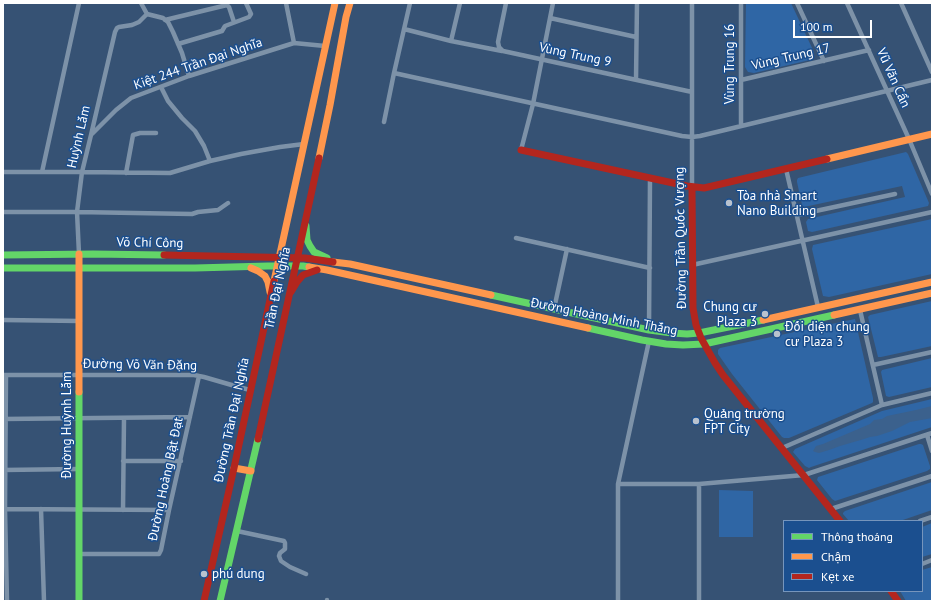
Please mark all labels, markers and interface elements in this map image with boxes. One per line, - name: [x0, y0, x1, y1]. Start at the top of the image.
- scale bar: [795, 12, 874, 38]
- text: 100 m: [800, 19, 833, 34]
- street label: Vùng Trung 16: [722, 24, 738, 104]
- street label: Kiệt 244 Trần Đại Nghĩa: [132, 35, 264, 93]
- street label: Vùng Trung 9: [538, 40, 612, 70]
- street label: Vùng Trung 17: [750, 40, 832, 74]
- street label: Vũ Văn Cẩn: [873, 46, 913, 110]
- street label: Huỳnh Lắm: [64, 104, 94, 170]
- street label: Đường Trần Quốc Vượng: [672, 167, 690, 309]
- place label: Tòa nhà Smart Nano Building: [737, 188, 817, 219]
- marker: Tòa nhà Smart Nano Building: [724, 198, 734, 208]
- street label: Võ Chí Công: [117, 235, 183, 251]
- street label: Trần Đại Nghĩa: [262, 245, 294, 331]
- street label: Đường Hoàng Minh Thắng: [529, 295, 679, 339]
- place label: Chung cư Plaza 3: [703, 299, 757, 330]
- marker: Chung cư Plaza 3: [760, 309, 770, 319]
- place label: Đối diện chung cư Plaza 3: [785, 319, 870, 350]
- marker: Đối diện chung cư Plaza 3: [772, 329, 782, 339]
- street label: Đường Võ Văn Đặng: [83, 356, 197, 374]
- street label: Đường Trần Đại Nghĩa: [211, 356, 253, 484]
- street label: Đường Huỳnh Lắm: [59, 371, 75, 479]
- place label: Quảng trường FPT City: [704, 406, 785, 437]
- street label: Đường Hoàng Bật Đạt: [145, 416, 187, 542]
- marker: Quảng trường FPT City: [691, 416, 701, 426]
- legend: [783, 520, 923, 592]
- text: Thông thoáng: [821, 529, 893, 544]
- text: Chậm: [821, 549, 851, 564]
- place label: phú dung: [212, 566, 265, 582]
- marker: phú dung: [199, 569, 209, 579]
- text: Kẹt xe: [821, 569, 854, 584]

